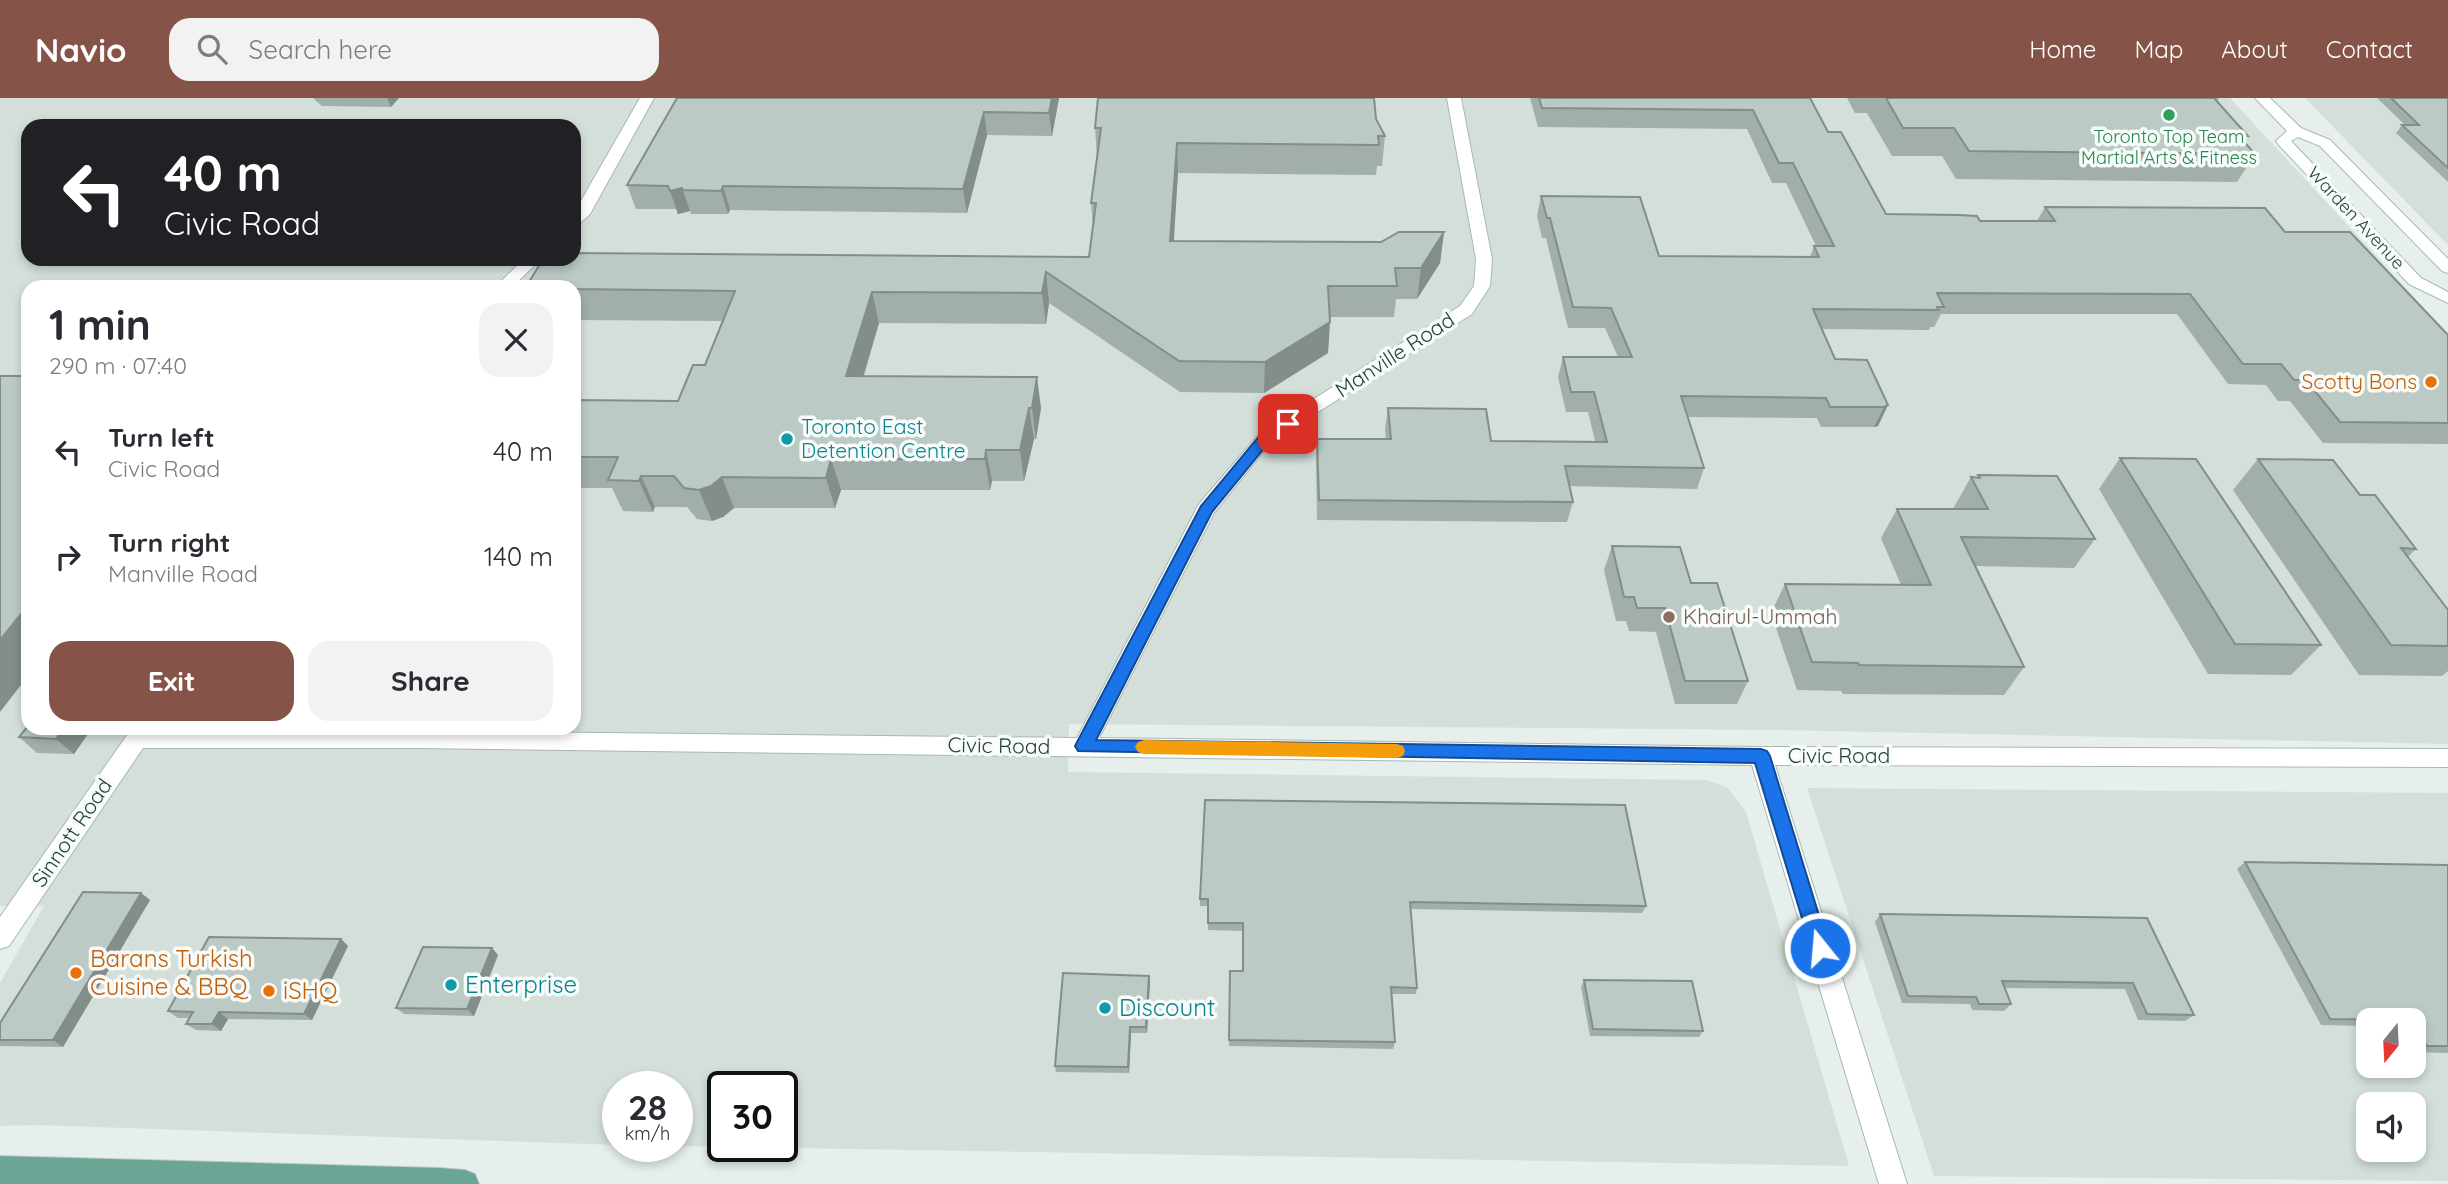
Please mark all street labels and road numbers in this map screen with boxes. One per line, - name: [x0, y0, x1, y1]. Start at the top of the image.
- street label: Warden Avenue: [2303, 161, 2410, 274]
- street label: Manville Road: [1330, 306, 1459, 402]
- street label: Civic Road: [948, 731, 1051, 759]
- street label: Civic Road: [1788, 742, 1890, 768]
- street label: Sinnott Road: [25, 773, 117, 892]

